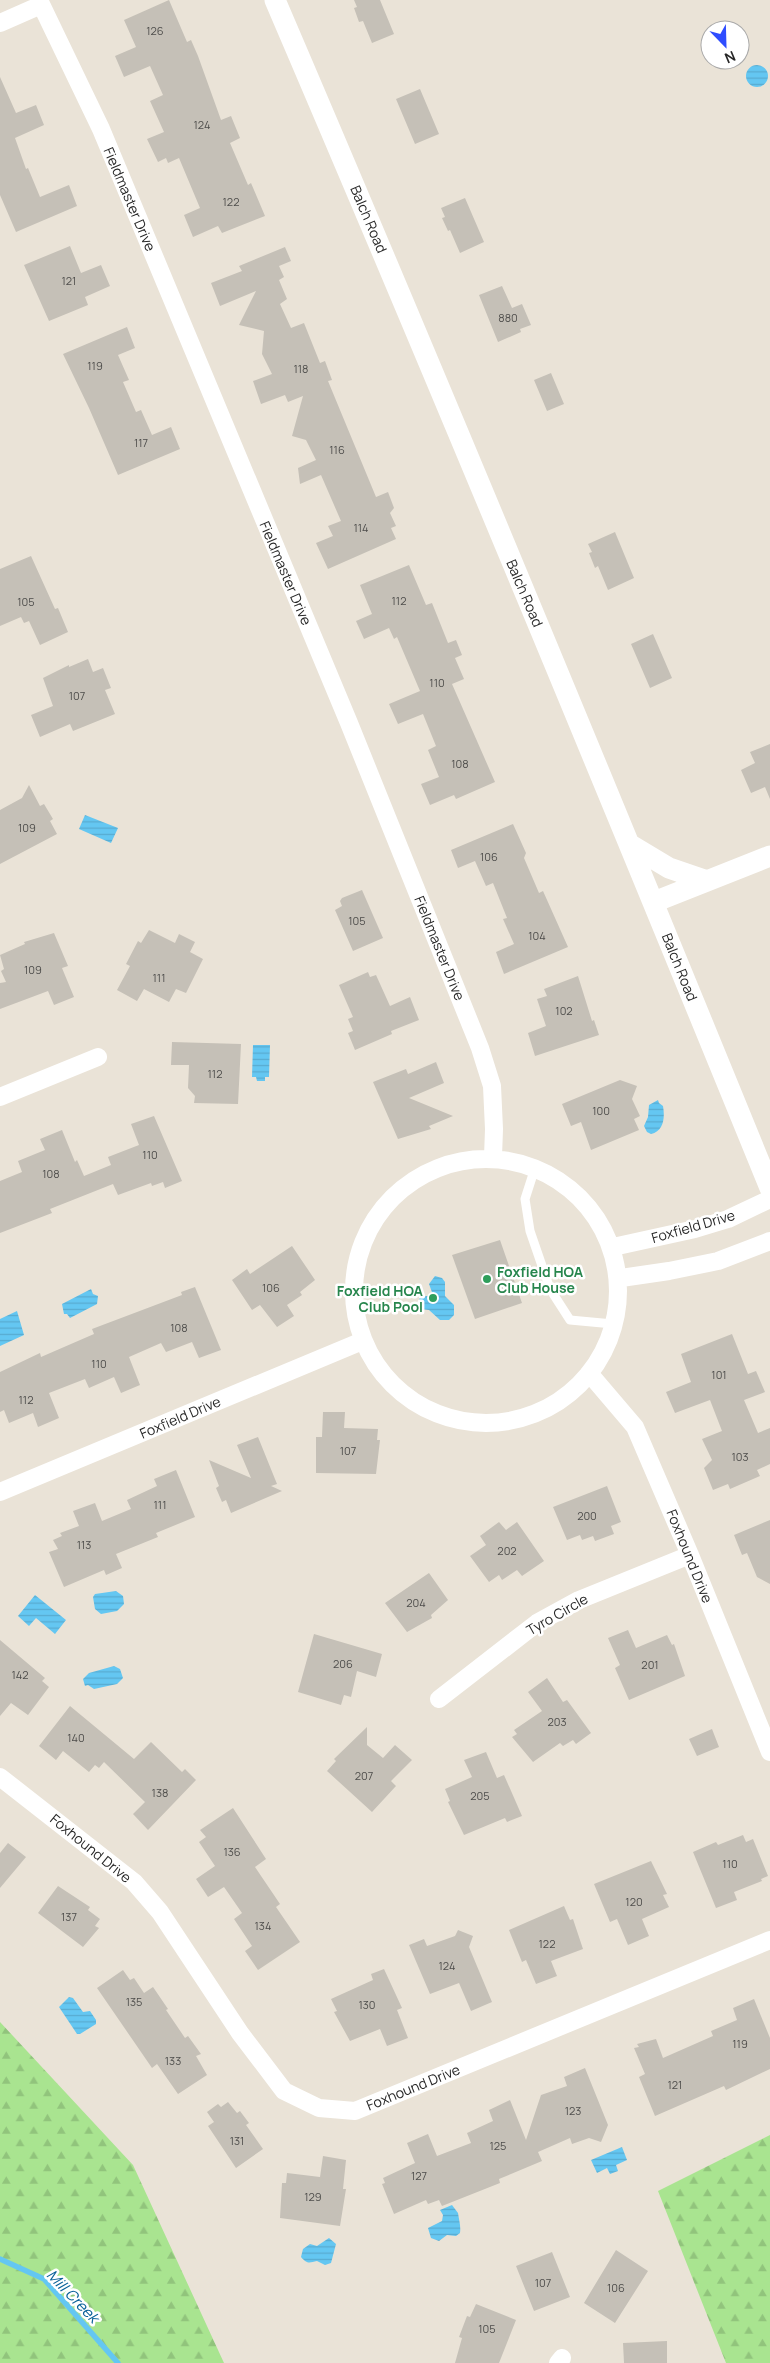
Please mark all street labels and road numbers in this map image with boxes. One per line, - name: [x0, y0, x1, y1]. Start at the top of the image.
- street label: Fieldmaster Drive: [100, 144, 160, 254]
- street label: Balch Road: [346, 182, 392, 256]
- street label: Fieldmaster Drive: [256, 518, 316, 628]
- street label: Balch Road: [502, 556, 548, 630]
- street label: Fieldmaster Drive: [410, 893, 470, 1003]
- street label: Balch Road: [658, 930, 702, 1004]
- street label: Foxfield Drive: [649, 1205, 737, 1247]
- street label: Foxfield Drive: [137, 1391, 223, 1443]
- street label: Foxhound Drive: [663, 1506, 717, 1606]
- street label: Tyro Circle: [523, 1589, 591, 1639]
- street label: Foxhound Drive: [46, 1809, 136, 1887]
- street label: Foxhound Drive: [363, 2060, 463, 2114]

